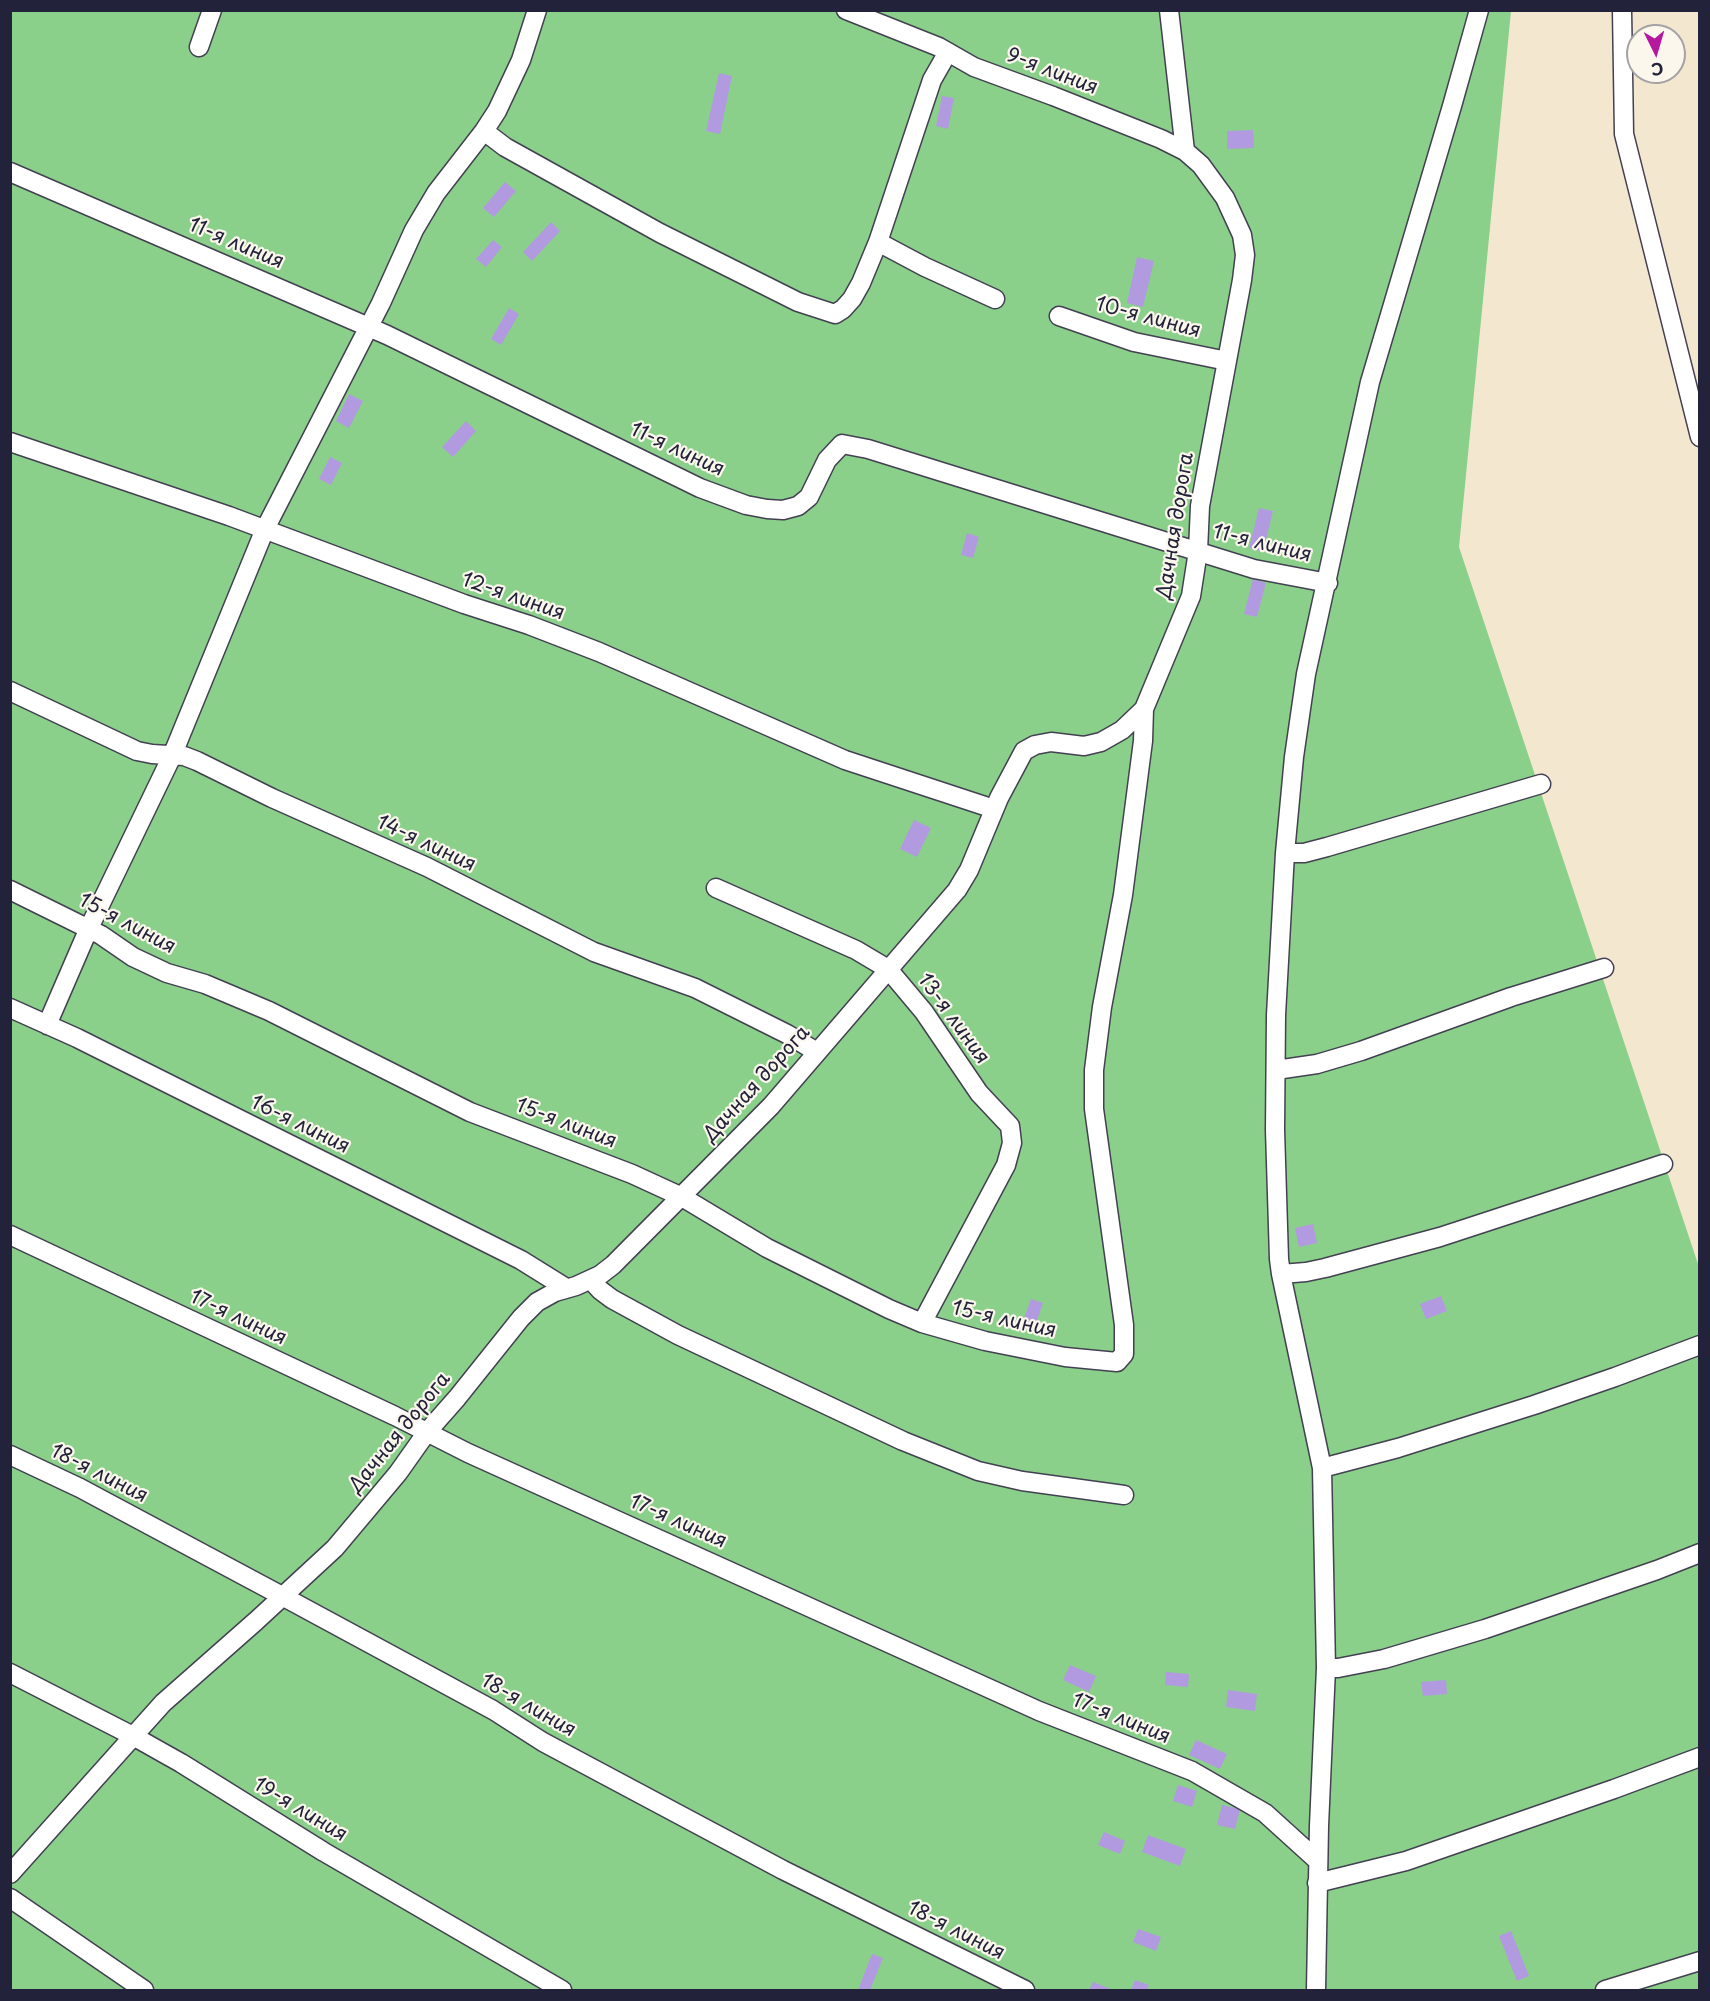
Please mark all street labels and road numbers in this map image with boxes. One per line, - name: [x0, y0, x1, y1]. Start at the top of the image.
- street label: 9-я линия: [1003, 44, 1101, 100]
- street label: 11-я линия: [185, 213, 287, 275]
- street label: 10-я линия: [1093, 292, 1203, 344]
- street label: 11-я линия: [626, 418, 728, 482]
- street label: Дачная дорога: [1153, 451, 1199, 601]
- street label: 11-я линия: [1210, 520, 1314, 568]
- street label: 12-я линия: [458, 568, 568, 626]
- street label: 14-я линия: [373, 811, 479, 877]
- street label: 15-я линия: [74, 888, 180, 960]
- street label: 13-я линия: [912, 969, 994, 1069]
- street label: Дачная дорога: [699, 1021, 815, 1147]
- street label: 16-я линия: [247, 1091, 353, 1159]
- street label: 15-я линия: [512, 1094, 620, 1154]
- street label: 17-я линия: [186, 1285, 290, 1351]
- street label: 15-я линия: [950, 1296, 1058, 1344]
- street label: Дачная дорога: [344, 1368, 456, 1498]
- street label: 18-я линия: [46, 1439, 152, 1509]
- street label: 17-я линия: [626, 1490, 730, 1554]
- street label: 18-я линия: [476, 1669, 580, 1743]
- street label: 17-я линия: [1068, 1688, 1174, 1750]
- street label: 19-я линия: [249, 1773, 351, 1847]
- street label: 18-я линия: [903, 1896, 1009, 1966]

